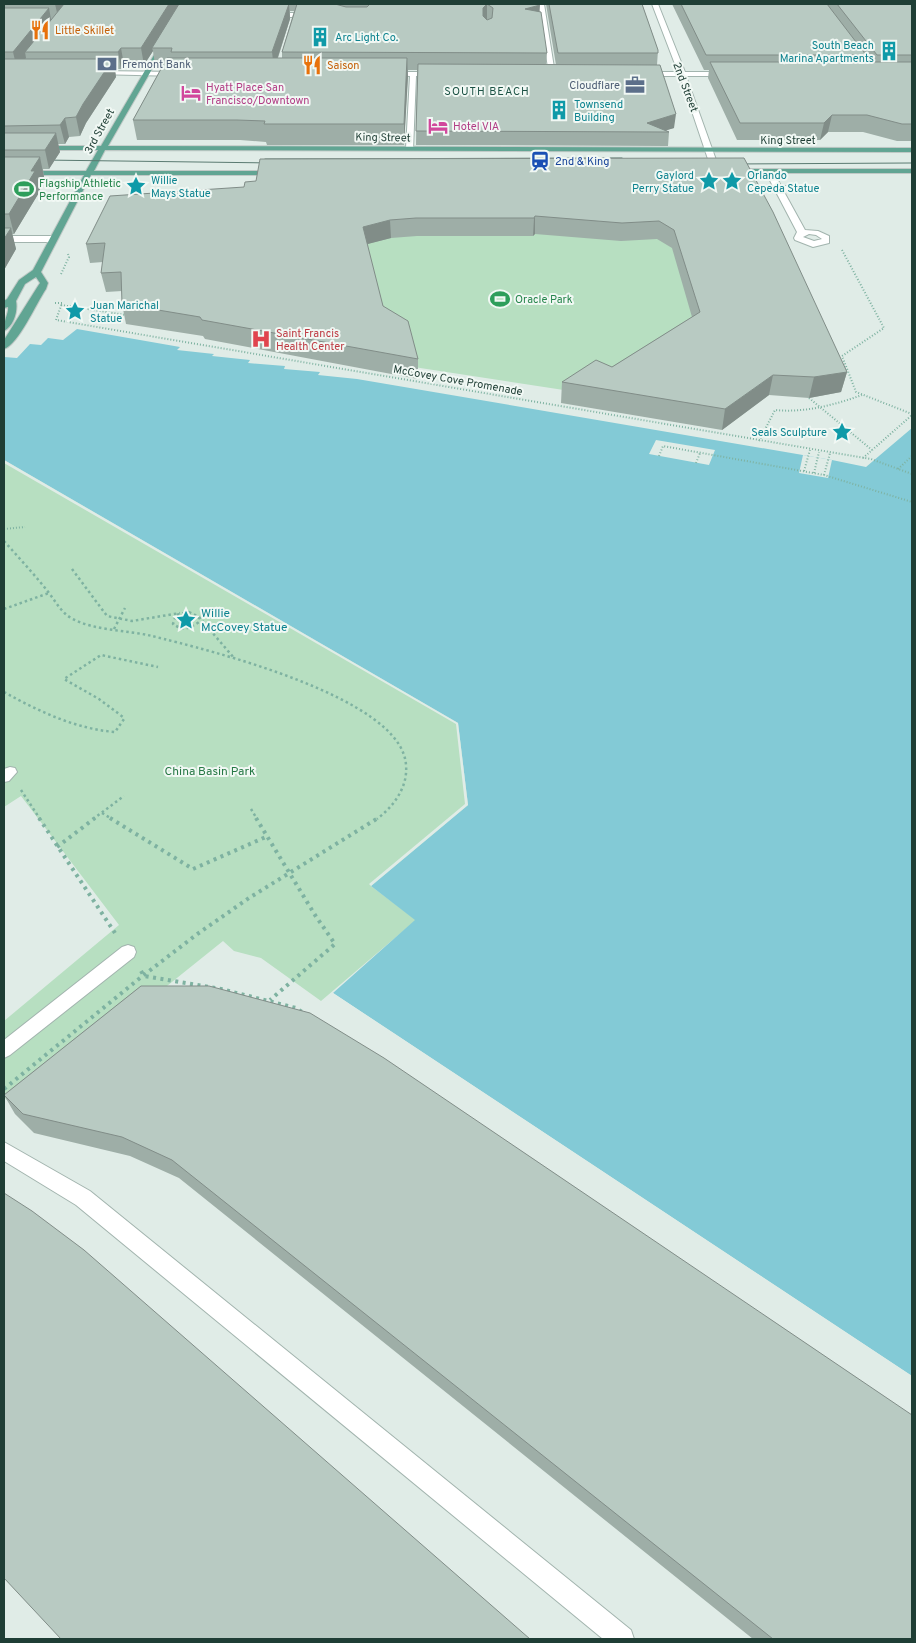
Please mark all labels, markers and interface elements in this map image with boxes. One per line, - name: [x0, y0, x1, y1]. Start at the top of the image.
- restaurant icon: Little Skillet: [29, 19, 51, 41]
- place label: Little Skillet: [55, 24, 114, 38]
- building icon: Arc Light Co.: [309, 26, 331, 48]
- place label: Arc Light Co.: [335, 31, 398, 45]
- place label: South Beach Marina Apartments: [780, 39, 874, 66]
- building icon: South Beach Marina Apartments: [878, 40, 900, 62]
- bank icon: Fremont Bank: [96, 53, 118, 75]
- restaurant icon: Saison: [301, 54, 323, 76]
- place label: Fremont Bank: [122, 58, 191, 72]
- place label: Saison: [327, 59, 360, 73]
- street label: 2nd Street: [669, 61, 701, 114]
- office icon: Cloudflare: [624, 74, 646, 96]
- place label: Cloudflare: [569, 79, 620, 93]
- place label: Hyatt Place San Francisco/Downtown: [206, 81, 310, 108]
- hotel icon: Hyatt Place San Francisco/Downtown: [180, 82, 202, 104]
- district label: SOUTH BEACH: [444, 85, 530, 99]
- place label: Townsend Building: [574, 98, 623, 125]
- building icon: Townsend Building: [548, 99, 570, 121]
- street label: 3rd Street: [82, 106, 118, 157]
- hotel icon: Hotel VIA: [427, 115, 449, 137]
- place label: Hotel VIA: [453, 120, 499, 134]
- street label: King Street: [355, 131, 411, 145]
- street label: King Street: [760, 134, 816, 148]
- station icon: 2nd & King: [529, 150, 551, 172]
- place label: 2nd & King: [555, 155, 610, 169]
- place label: Gaylord Perry Statue: [632, 169, 694, 196]
- place label: Orlando Cepeda Statue: [747, 169, 819, 196]
- place icon: Gaylord Perry Statue: [698, 170, 720, 192]
- place icon: Orlando Cepeda Statue: [721, 170, 743, 192]
- place label: Willie Mays Statue: [151, 174, 211, 201]
- place icon: Willie Mays Statue: [125, 175, 147, 197]
- place label: Flagship Athletic Performance: [39, 177, 121, 204]
- sports icon: Flagship Athletic Performance: [13, 178, 35, 200]
- sports icon: Oracle Park: [489, 288, 511, 310]
- place label: Oracle Park: [515, 293, 573, 307]
- place label: Juan Marichal Statue: [90, 299, 159, 326]
- place icon: Juan Marichal Statue: [64, 300, 86, 322]
- place label: Saint Francis Health Center: [276, 327, 345, 354]
- hospital icon: Saint Francis Health Center: [250, 328, 272, 350]
- street label: McCovey Cove Promenade: [392, 363, 524, 399]
- place icon: Seals Sculpture: [831, 421, 853, 443]
- place label: Seals Sculpture: [751, 426, 827, 440]
- place label: Willie McCovey Statue: [201, 606, 287, 636]
- place icon: Willie McCovey Statue: [175, 609, 197, 631]
- park label: China Basin Park: [165, 764, 255, 780]

